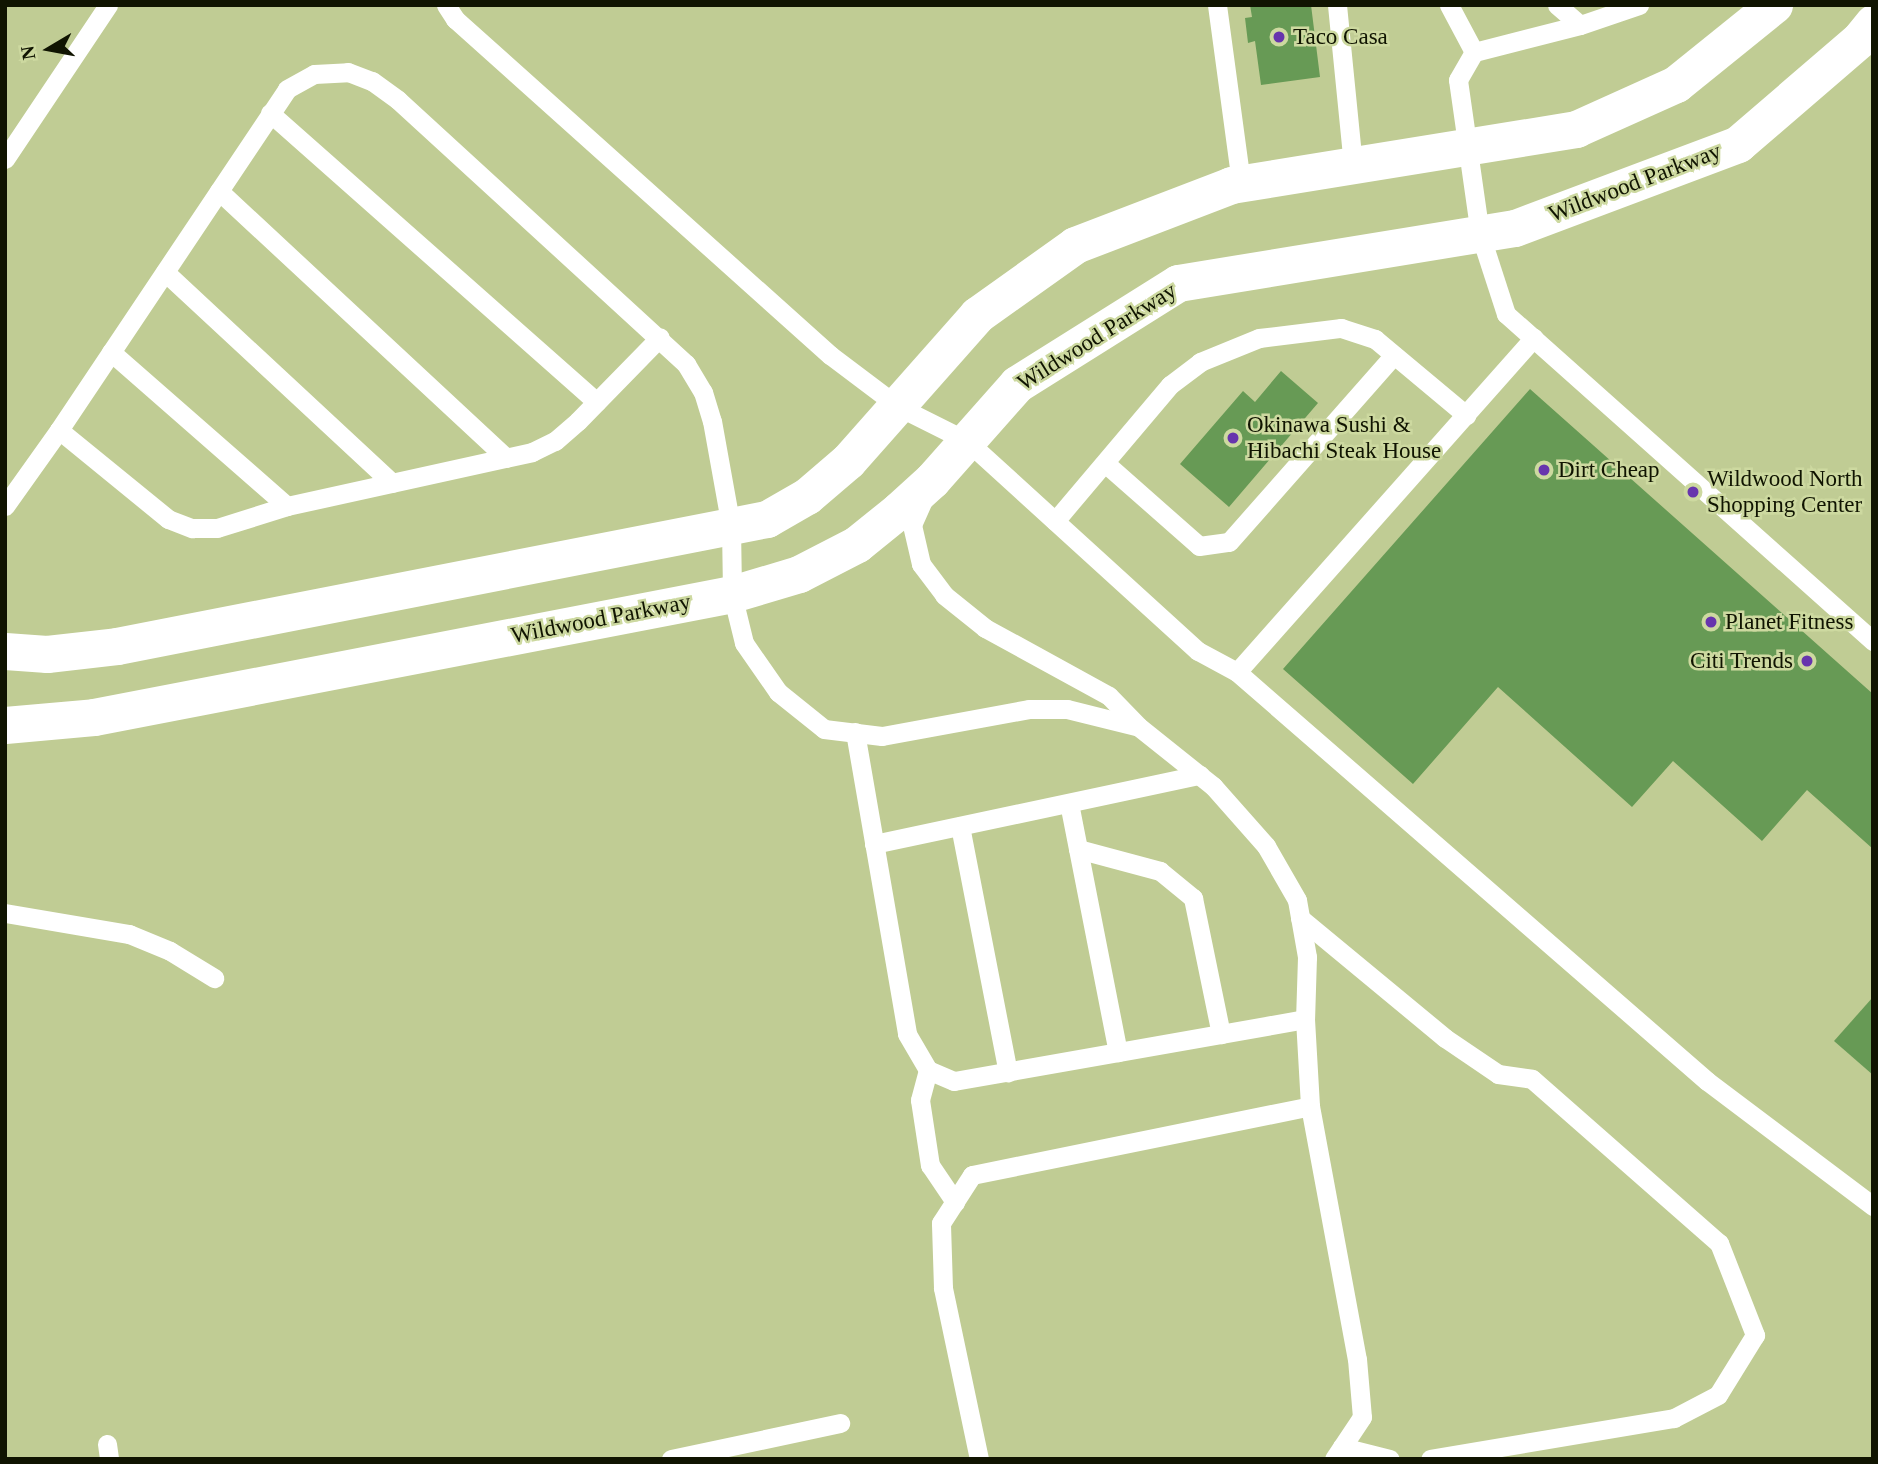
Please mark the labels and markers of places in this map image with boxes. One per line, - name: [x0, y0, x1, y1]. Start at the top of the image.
- place label: Taco Casa: [1293, 23, 1388, 51]
- marker: Taco Casa: [1271, 29, 1287, 45]
- place label: Okinawa Sushi & Hibachi Steak House: [1247, 411, 1441, 465]
- marker: Okinawa Sushi & Hibachi Steak House: [1225, 430, 1241, 446]
- place label: Dirt Cheap: [1558, 456, 1660, 484]
- marker: Dirt Cheap: [1536, 462, 1552, 478]
- place label: Wildwood North Shopping Center: [1707, 465, 1863, 519]
- marker: Wildwood North Shopping Center: [1685, 484, 1701, 500]
- place label: Planet Fitness: [1725, 608, 1853, 636]
- marker: Planet Fitness: [1703, 614, 1719, 630]
- place label: Citi Trends: [1690, 647, 1793, 675]
- marker: Citi Trends: [1799, 653, 1815, 669]

